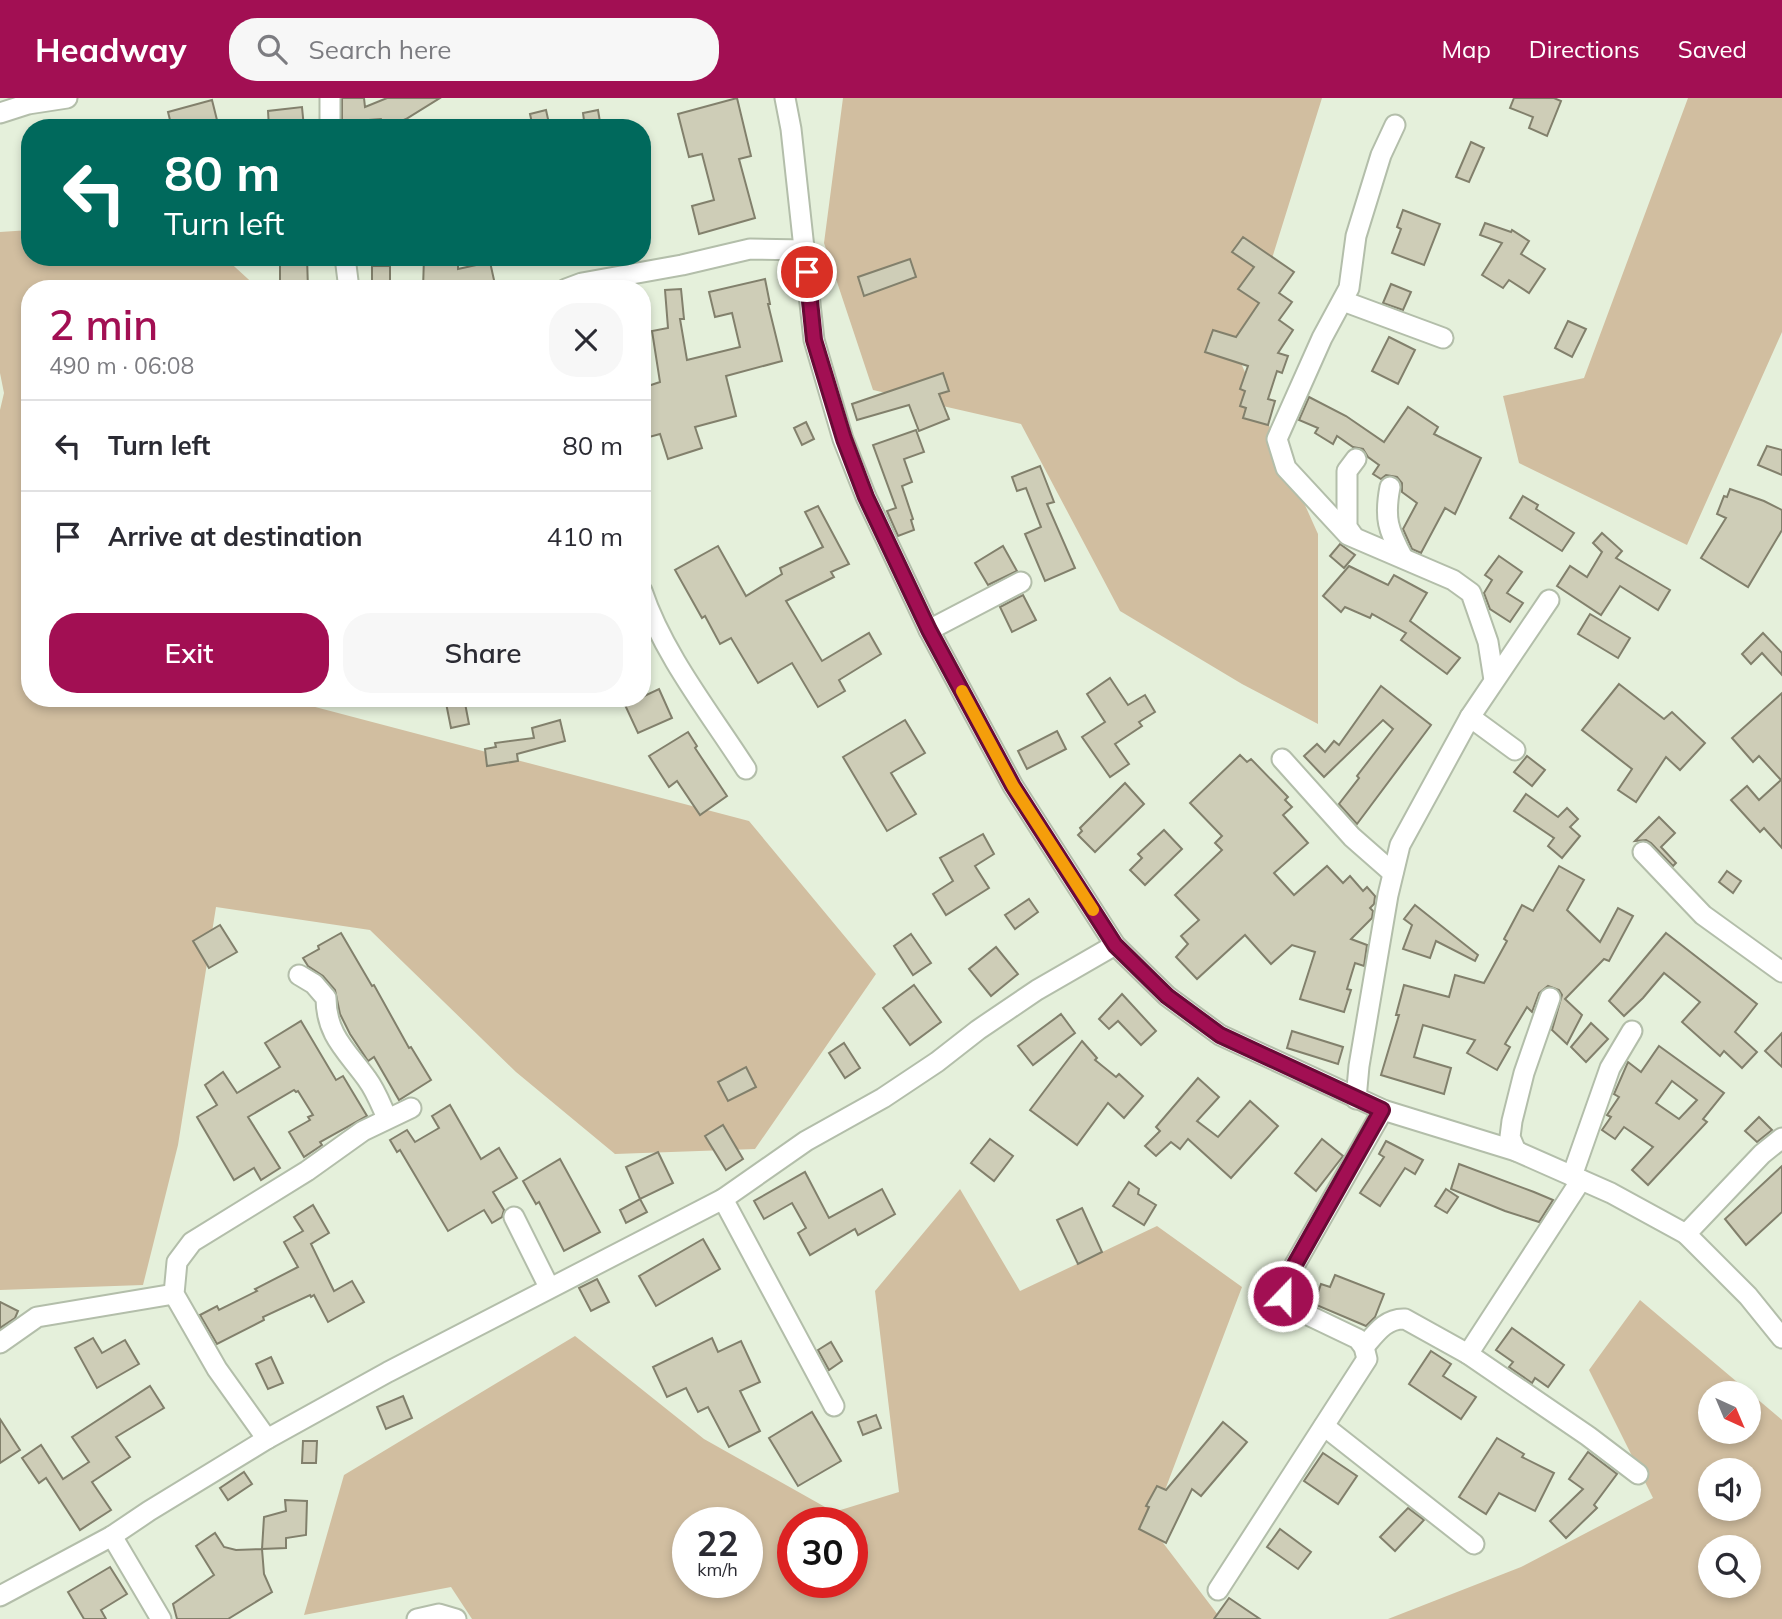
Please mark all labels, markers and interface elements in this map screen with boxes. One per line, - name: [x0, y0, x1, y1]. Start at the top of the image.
- search box: [229, 18, 719, 81]
- text: Headway: [35, 29, 187, 70]
- icon: search: [253, 30, 291, 68]
- text: Search here: [309, 33, 451, 66]
- text: Map: [1441, 34, 1491, 64]
- text: Directions: [1529, 34, 1640, 64]
- text: Saved: [1678, 34, 1747, 64]
- text: 80 m: [164, 142, 280, 203]
- icon: left: [49, 147, 140, 238]
- text: Turn left: [164, 203, 284, 243]
- pin: [777, 242, 837, 302]
- icon: arrive: [788, 253, 826, 291]
- text: 2 min: [49, 298, 158, 351]
- button: close: [549, 303, 623, 377]
- text: 490 m · 06:08: [49, 351, 194, 380]
- icon: left: [49, 427, 87, 465]
- text: Turn left: [108, 429, 210, 462]
- text: 80 m: [562, 429, 623, 462]
- icon: arrive: [49, 518, 87, 556]
- text: Arrive at destination: [108, 520, 363, 553]
- text: 410 m: [547, 520, 623, 553]
- button: Exit: [49, 613, 329, 693]
- button: Share: [343, 613, 623, 693]
- position arrow: [1246, 1259, 1320, 1333]
- north arrow: [1698, 1381, 1760, 1444]
- map controls: [1698, 1381, 1761, 1598]
- button: sound: [1698, 1458, 1761, 1521]
- speed limit sign: 30: [777, 1507, 868, 1598]
- text: 22: [696, 1521, 739, 1565]
- button: search: [1698, 1535, 1761, 1598]
- text: km/h: [697, 1558, 738, 1581]

